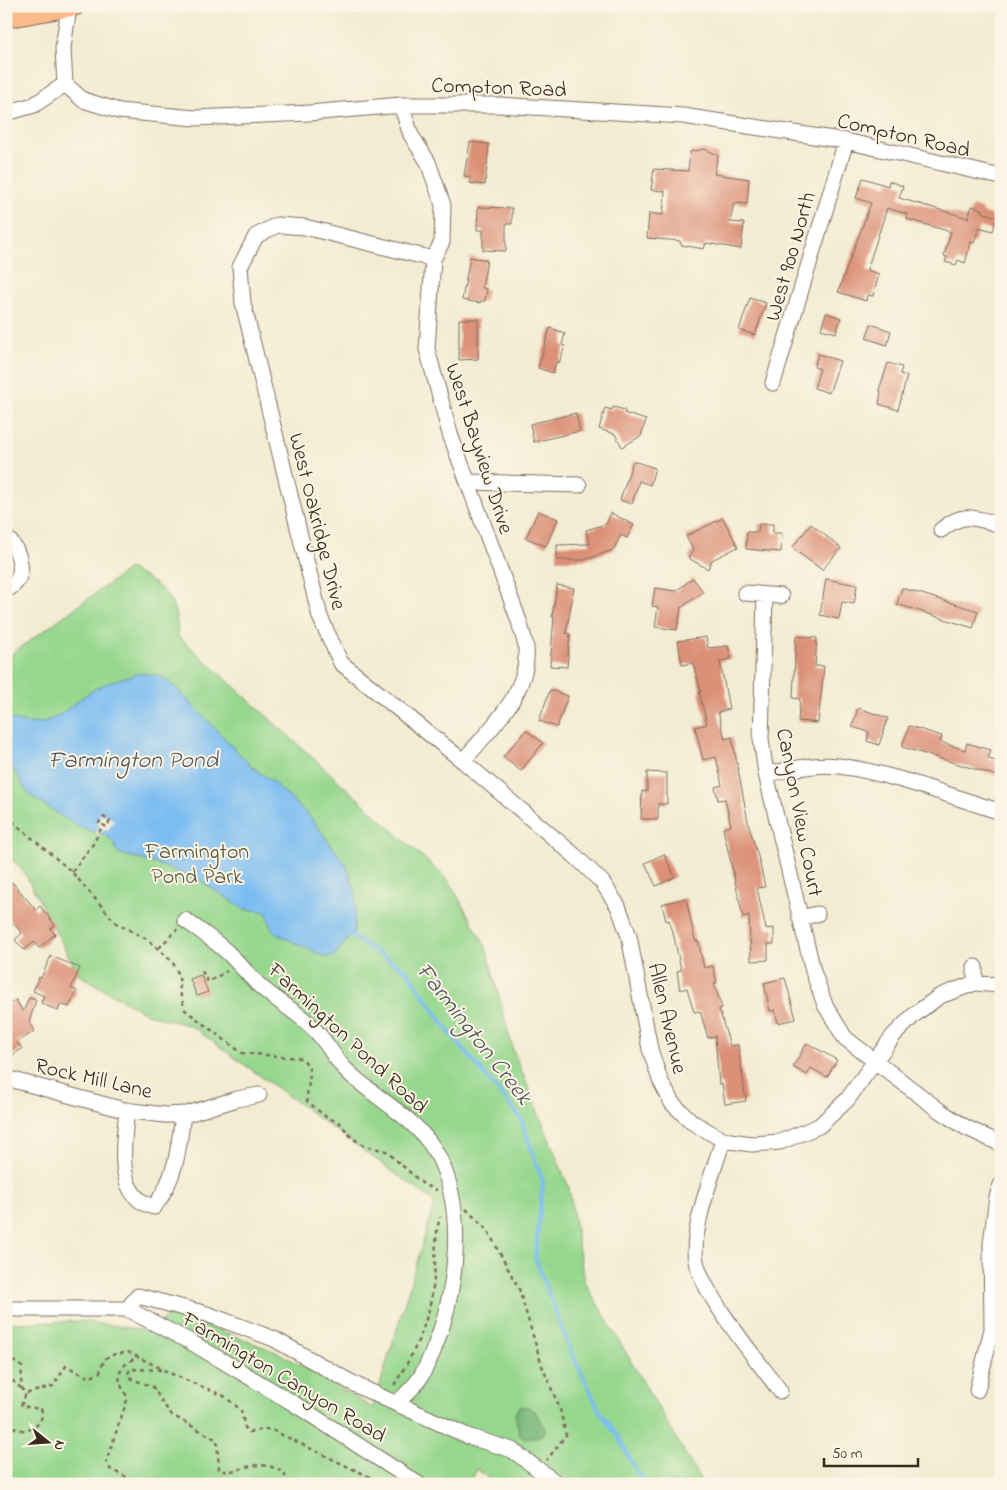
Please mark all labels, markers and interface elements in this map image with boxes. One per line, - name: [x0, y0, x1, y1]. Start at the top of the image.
- street label: Compton Road: [431, 71, 567, 107]
- street label: Compton Road: [834, 106, 973, 168]
- street label: West 900 North: [758, 188, 826, 325]
- street label: West Bayview Drive: [434, 359, 521, 539]
- street label: West Oakridge Drive: [278, 430, 354, 614]
- street label: Canyon View Court: [765, 726, 830, 900]
- water label: Farmington Pond: [48, 744, 220, 779]
- park label: Farmington Pond Park: [144, 837, 249, 894]
- street label: Farmington Pond Road: [258, 955, 434, 1123]
- water label: Farmington Creek: [406, 956, 541, 1114]
- street label: Allen Avenue: [638, 960, 694, 1077]
- street label: Rock Mill Lane: [32, 1051, 155, 1109]
- street label: Farmington Canyon Road: [174, 1304, 392, 1453]
- north arrow: [22, 1418, 72, 1468]
- scale bar: [824, 1435, 918, 1467]
- text: N: [48, 1438, 70, 1453]
- text: 50 m: [832, 1443, 863, 1465]

